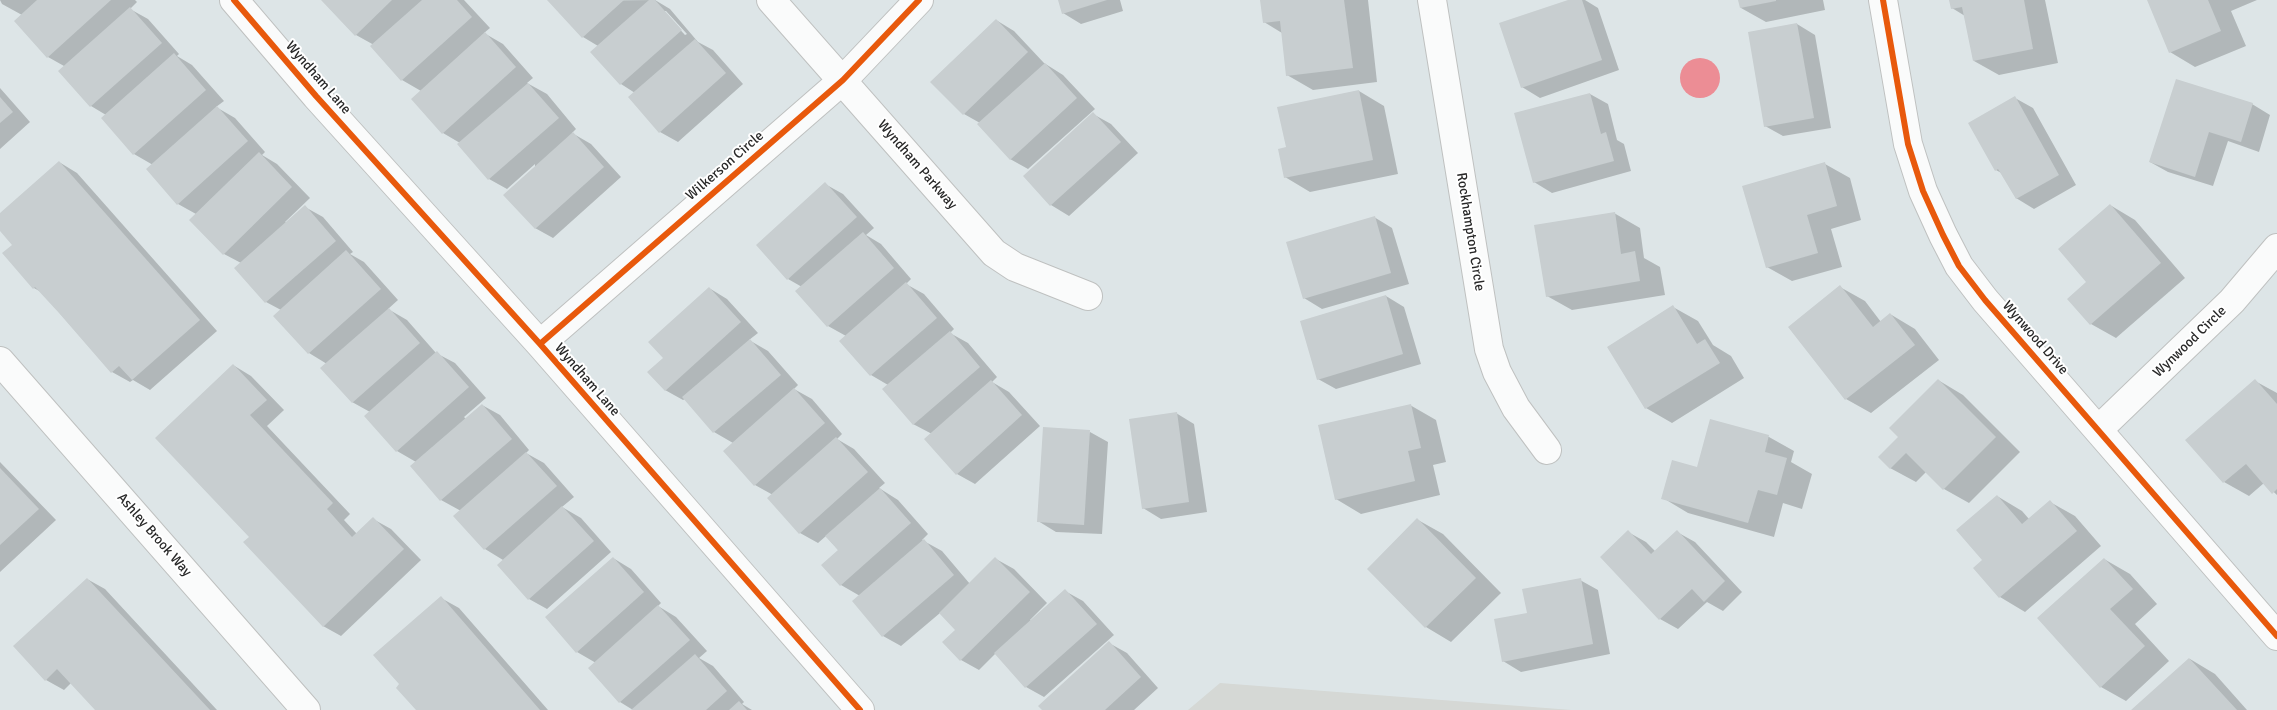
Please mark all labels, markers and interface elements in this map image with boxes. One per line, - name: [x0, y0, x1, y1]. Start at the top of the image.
- street label: Wyndham Lane: [282, 38, 354, 118]
- street label: Wyndham Parkway: [874, 117, 960, 213]
- street label: Wilkerson Circle: [683, 128, 767, 204]
- street label: Rockhampton Circle: [1452, 171, 1488, 293]
- street label: Wynwood Drive: [1998, 298, 2072, 378]
- street label: Wynwood Circle: [2150, 303, 2230, 381]
- street label: Wyndham Lane: [551, 340, 623, 420]
- street label: Ashley Brook Way: [113, 490, 195, 580]

